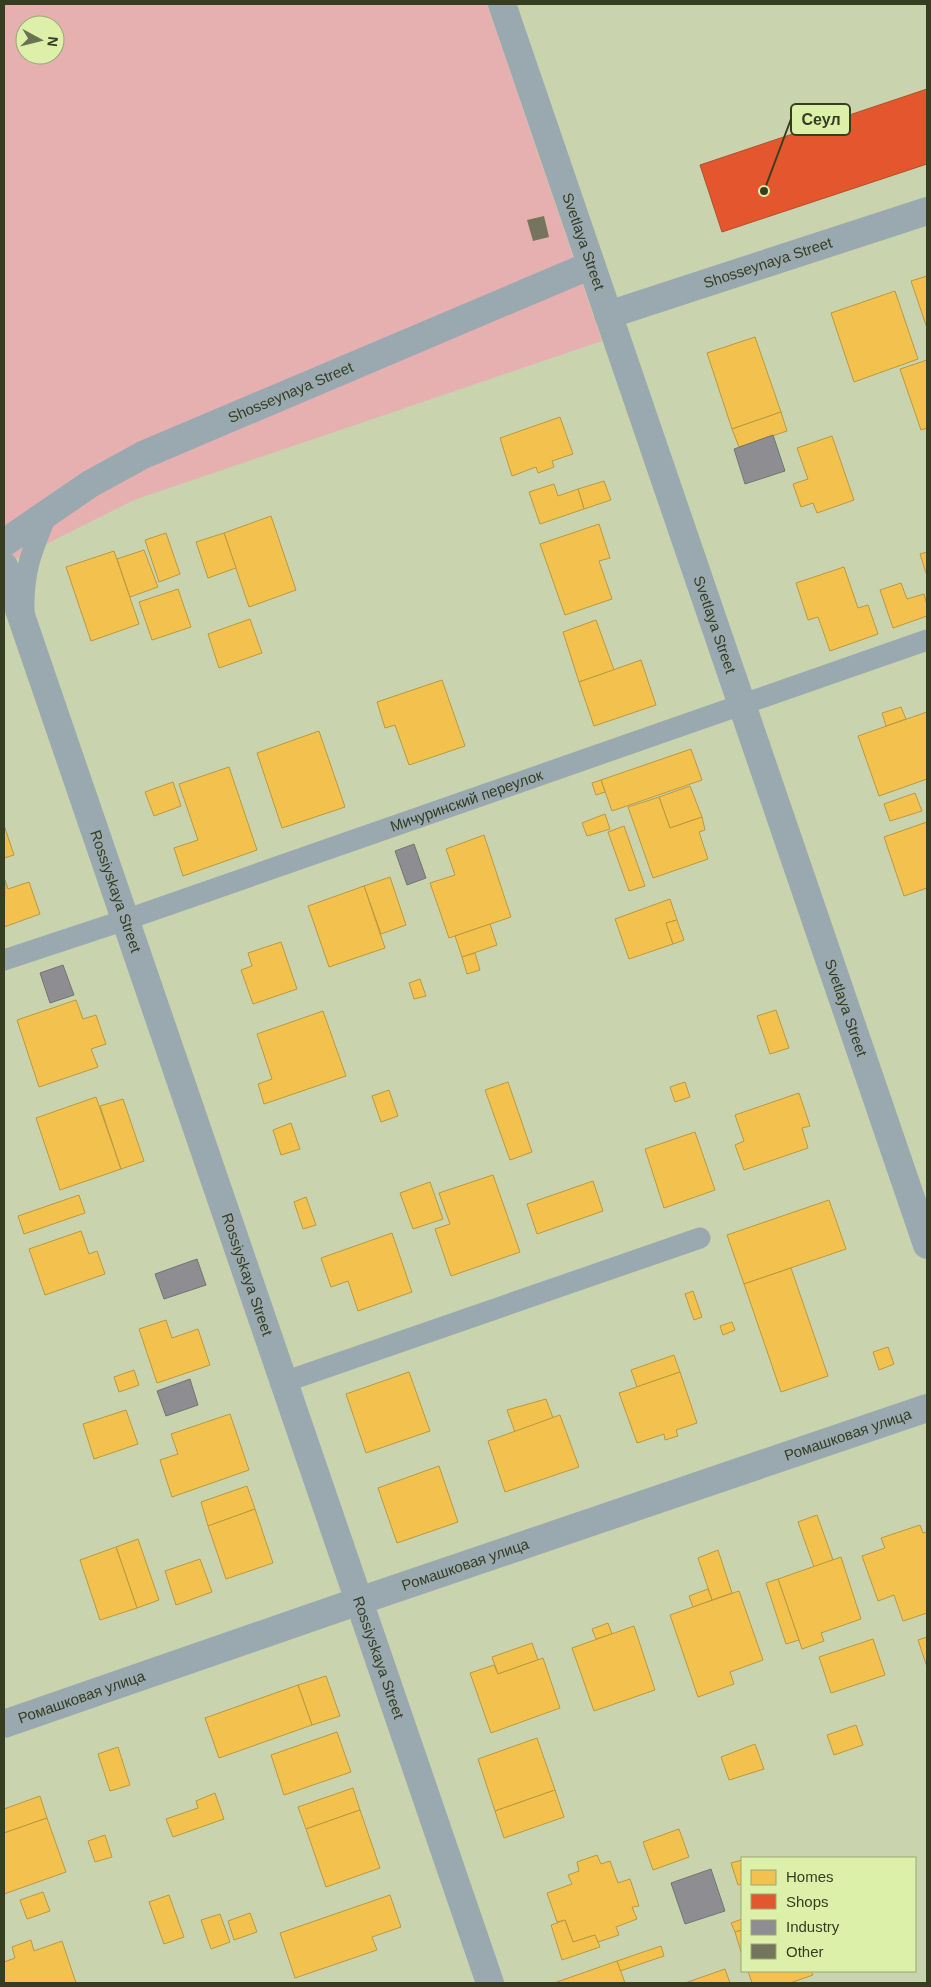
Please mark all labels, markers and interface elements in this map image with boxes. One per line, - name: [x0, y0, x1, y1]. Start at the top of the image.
- north arrow: [15, 15, 65, 65]
- text: N: [44, 36, 61, 48]
- callout: Сеул: [791, 104, 850, 135]
- text: Сеул: [801, 111, 841, 128]
- street label: Svetlaya Street: [559, 190, 609, 293]
- street label: Shosseynaya Street: [701, 233, 835, 291]
- street label: Shosseynaya Street: [225, 358, 356, 426]
- street label: Svetlaya Street: [690, 574, 740, 676]
- street label: Мичуринский переулок: [388, 766, 545, 835]
- street label: Rossiyskaya Street: [87, 828, 145, 956]
- street label: Svetlaya Street: [822, 957, 871, 1059]
- street label: Rossiyskaya Street: [219, 1211, 277, 1339]
- street label: Ромашковая улица: [782, 1405, 914, 1464]
- street label: Ромашковая улица: [399, 1535, 532, 1594]
- street label: Rossiyskaya Street: [350, 1594, 408, 1722]
- street label: Ромашковая улица: [16, 1667, 148, 1727]
- legend: [741, 1857, 916, 1972]
- text: Homes: [786, 1868, 834, 1885]
- text: Shops: [786, 1893, 829, 1910]
- text: Industry: [786, 1918, 840, 1935]
- text: Other: [786, 1943, 824, 1960]

